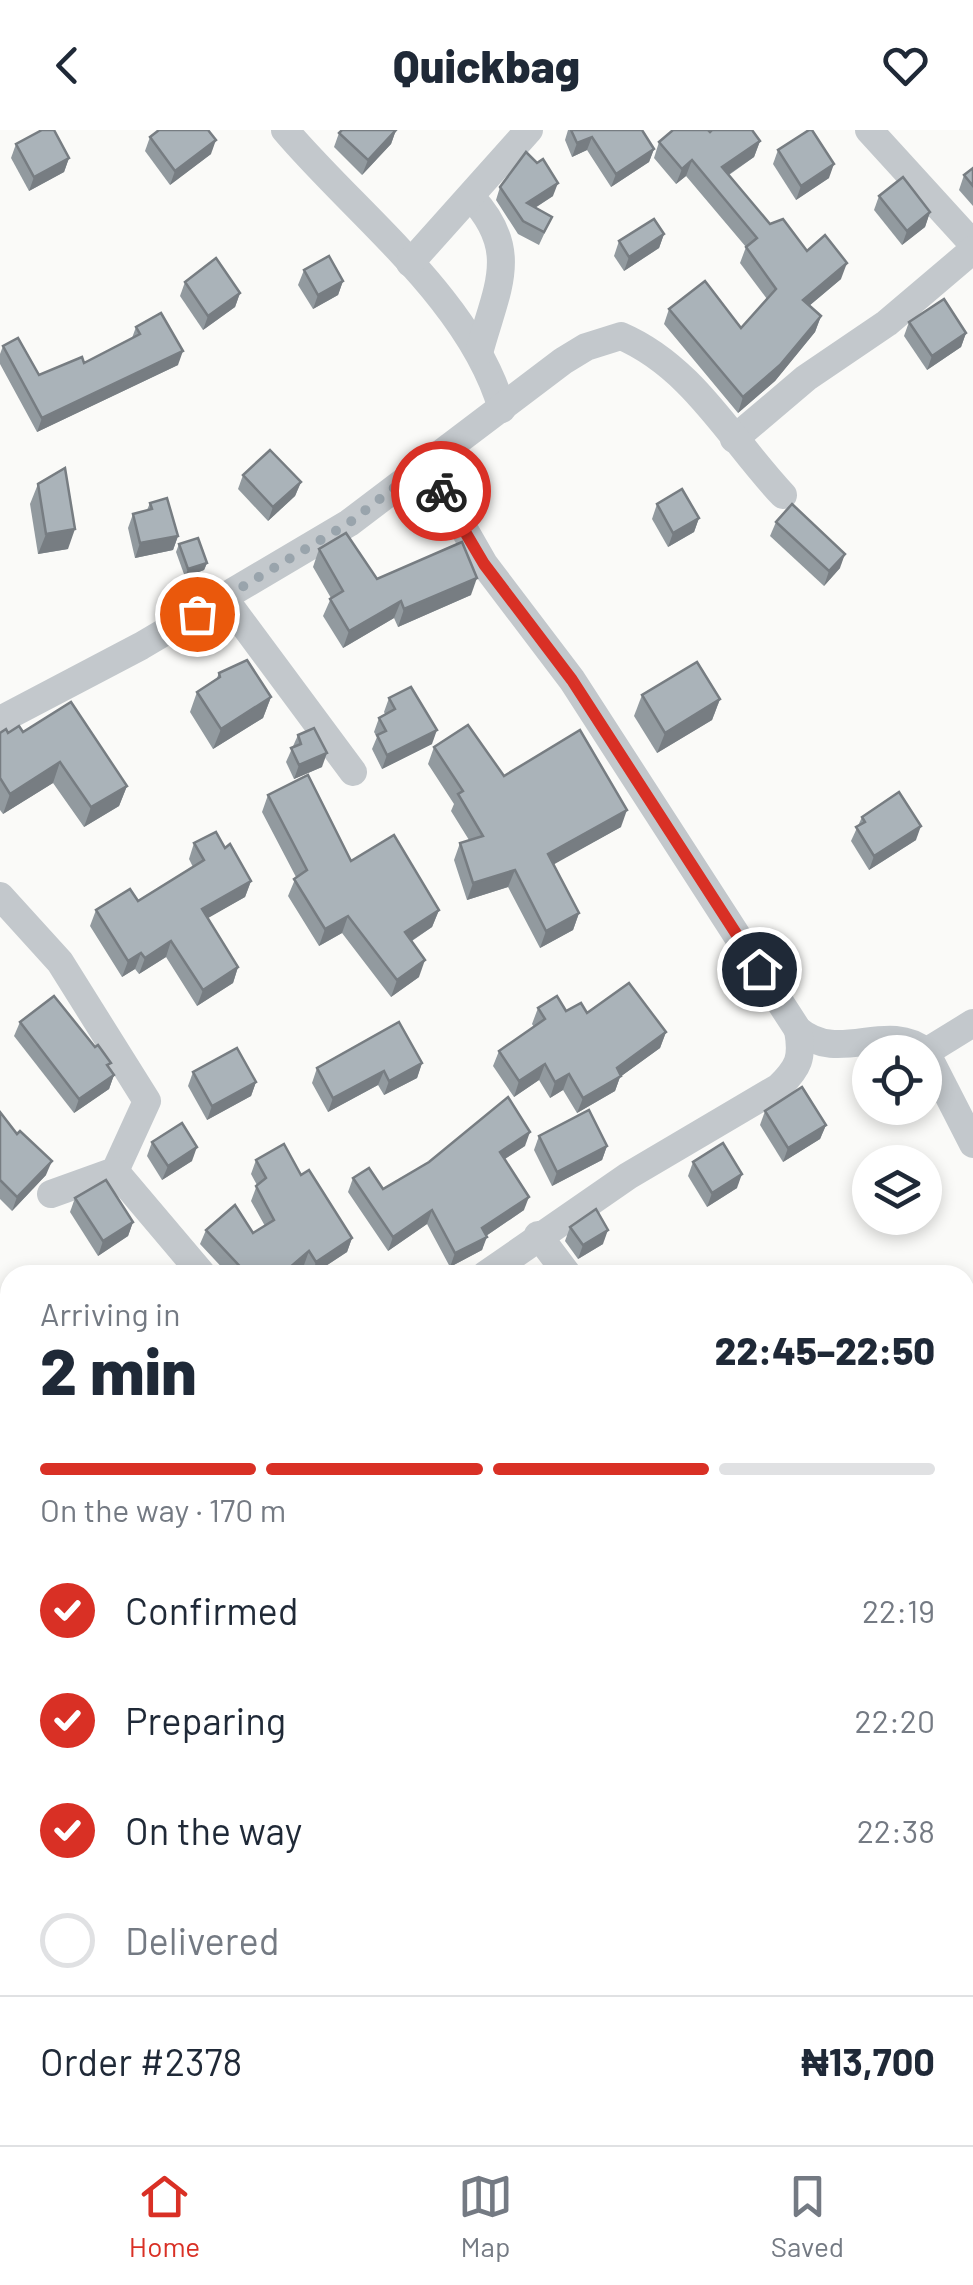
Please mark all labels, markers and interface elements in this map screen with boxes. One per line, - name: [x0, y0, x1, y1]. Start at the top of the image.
- icon: back: [40, 38, 95, 93]
- text: Quickbag: [393, 38, 580, 92]
- icon: heart: [878, 38, 933, 93]
- courier: [391, 441, 491, 541]
- icon: bike: [414, 464, 469, 519]
- pin: [155, 572, 240, 657]
- icon: bag: [170, 587, 225, 642]
- pin: [717, 927, 802, 1012]
- icon: home: [732, 942, 787, 997]
- map controls: [852, 1035, 942, 1235]
- button: locate: [852, 1035, 942, 1125]
- button: layers: [852, 1145, 942, 1235]
- text: Arriving in: [40, 1294, 180, 1332]
- text: 22:45–22:50: [715, 1327, 935, 1373]
- text: 2 min: [40, 1330, 197, 1408]
- text: On the way · 170 m: [40, 1490, 286, 1528]
- icon: check: [40, 1583, 95, 1638]
- text: Confirmed: [125, 1587, 298, 1633]
- text: 22:19: [862, 1591, 935, 1629]
- icon: check: [40, 1693, 95, 1748]
- text: Preparing: [125, 1697, 286, 1743]
- text: 22:20: [855, 1701, 935, 1739]
- icon: check: [40, 1803, 95, 1858]
- text: On the way: [125, 1807, 302, 1853]
- text: 22:38: [857, 1811, 935, 1849]
- text: Delivered: [125, 1917, 279, 1963]
- text: Order #2378: [40, 2038, 242, 2084]
- text: ₦13,700: [801, 2038, 935, 2084]
- tab: Home: [129, 2169, 200, 2263]
- tab: Map: [458, 2169, 513, 2263]
- tab: Saved: [771, 2169, 844, 2263]

